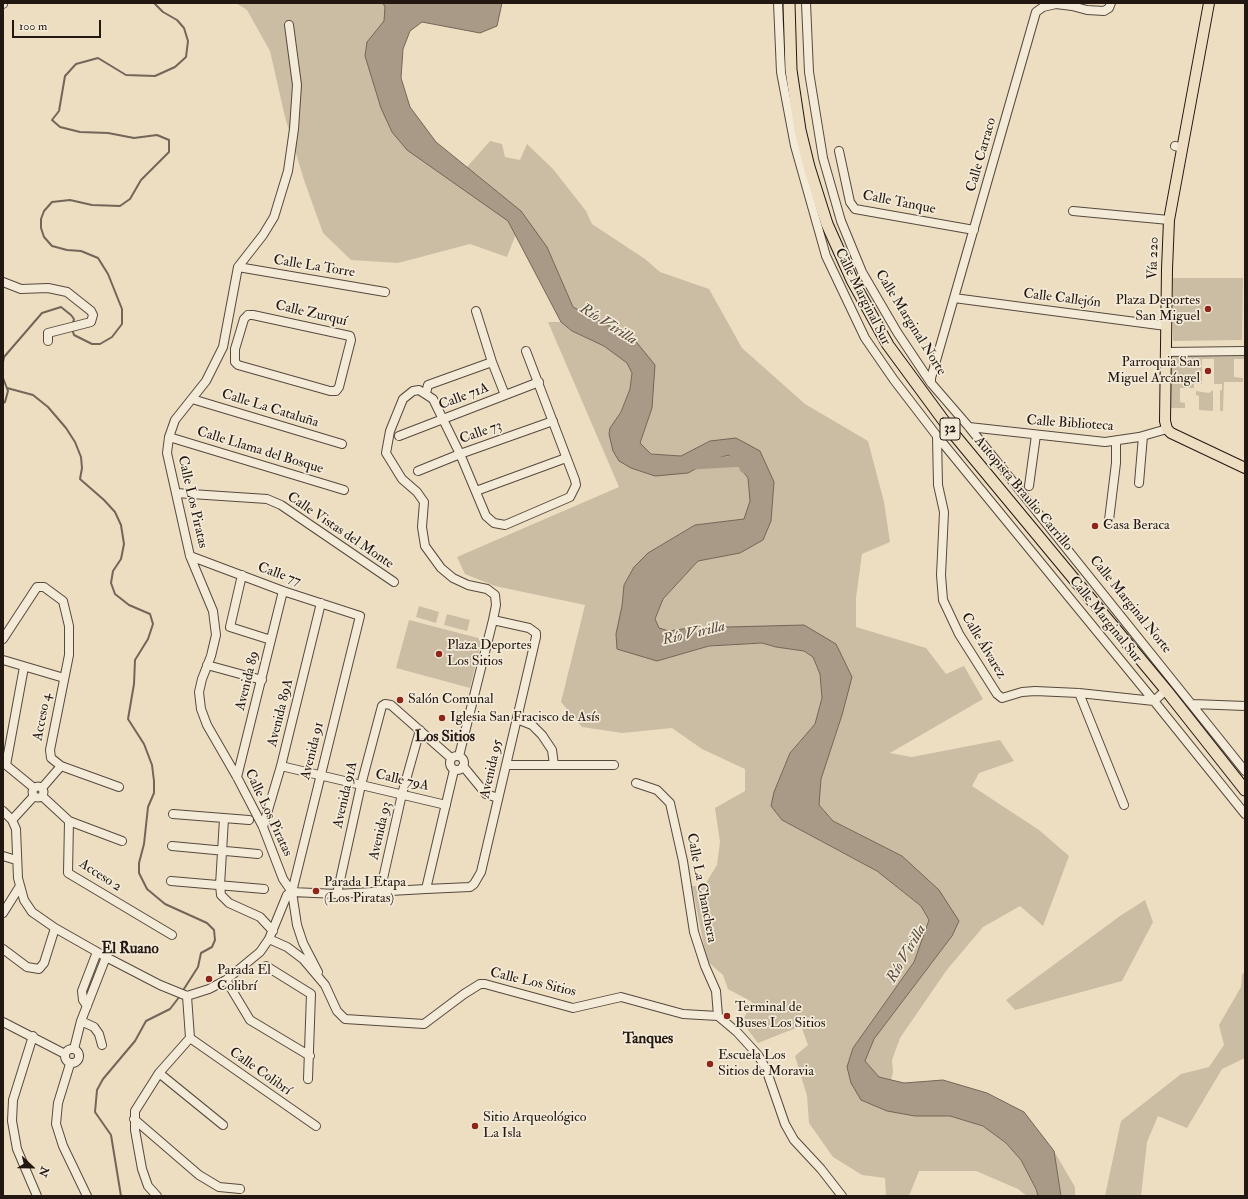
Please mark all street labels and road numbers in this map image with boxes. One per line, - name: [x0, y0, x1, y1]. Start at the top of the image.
- street label: Calle Carraco: [963, 116, 1001, 194]
- street label: Calle Tanque: [861, 188, 937, 218]
- street label: Vía 220: [1145, 236, 1163, 280]
- street label: Calle Marginal Sur: [830, 246, 894, 348]
- street label: Calle La Torre: [272, 252, 356, 282]
- street label: Calle Marginal Norte: [871, 267, 949, 379]
- street label: Calle Callejón: [1022, 286, 1102, 312]
- street label: Calle Zurquí: [273, 298, 349, 330]
- street label: Calle 71A: [437, 380, 491, 414]
- street label: Calle La Cataluña: [219, 386, 321, 432]
- street label: Calle Biblioteca: [1026, 413, 1114, 435]
- street label: Calle 73: [458, 418, 504, 448]
- road number: 32: [940, 418, 960, 440]
- street label: Calle Llama del Bosque: [195, 424, 325, 478]
- street label: Autopista Braulio Carrillo: [970, 433, 1076, 555]
- street label: Calle Los Piratas: [173, 454, 211, 550]
- street label: Calle Vistas del Monte: [283, 489, 397, 573]
- street label: Calle Marginal Norte: [1085, 553, 1175, 657]
- street label: Calle 77: [255, 559, 303, 591]
- street label: Calle Marginal Sur: [1065, 573, 1145, 667]
- street label: Calle Álvarez: [957, 610, 1009, 682]
- street label: Avenida 89: [233, 650, 263, 712]
- street label: Avenida 89A: [264, 677, 298, 749]
- street label: Acceso 4: [30, 692, 56, 742]
- street label: Avenida 91: [298, 720, 328, 782]
- street label: Avenida 95: [477, 738, 507, 800]
- street label: Avenida 91A: [330, 760, 362, 830]
- street label: Calle Los Piratas: [240, 767, 296, 859]
- street label: Calle 79A: [374, 767, 430, 795]
- street label: Avenida 93: [366, 800, 396, 862]
- street label: Calle La Chanchera: [682, 832, 720, 944]
- street label: Acceso 2: [75, 856, 125, 896]
- street label: Calle Los Sitios: [488, 965, 578, 1001]
- street label: Calle Colibrí: [226, 1045, 294, 1099]

